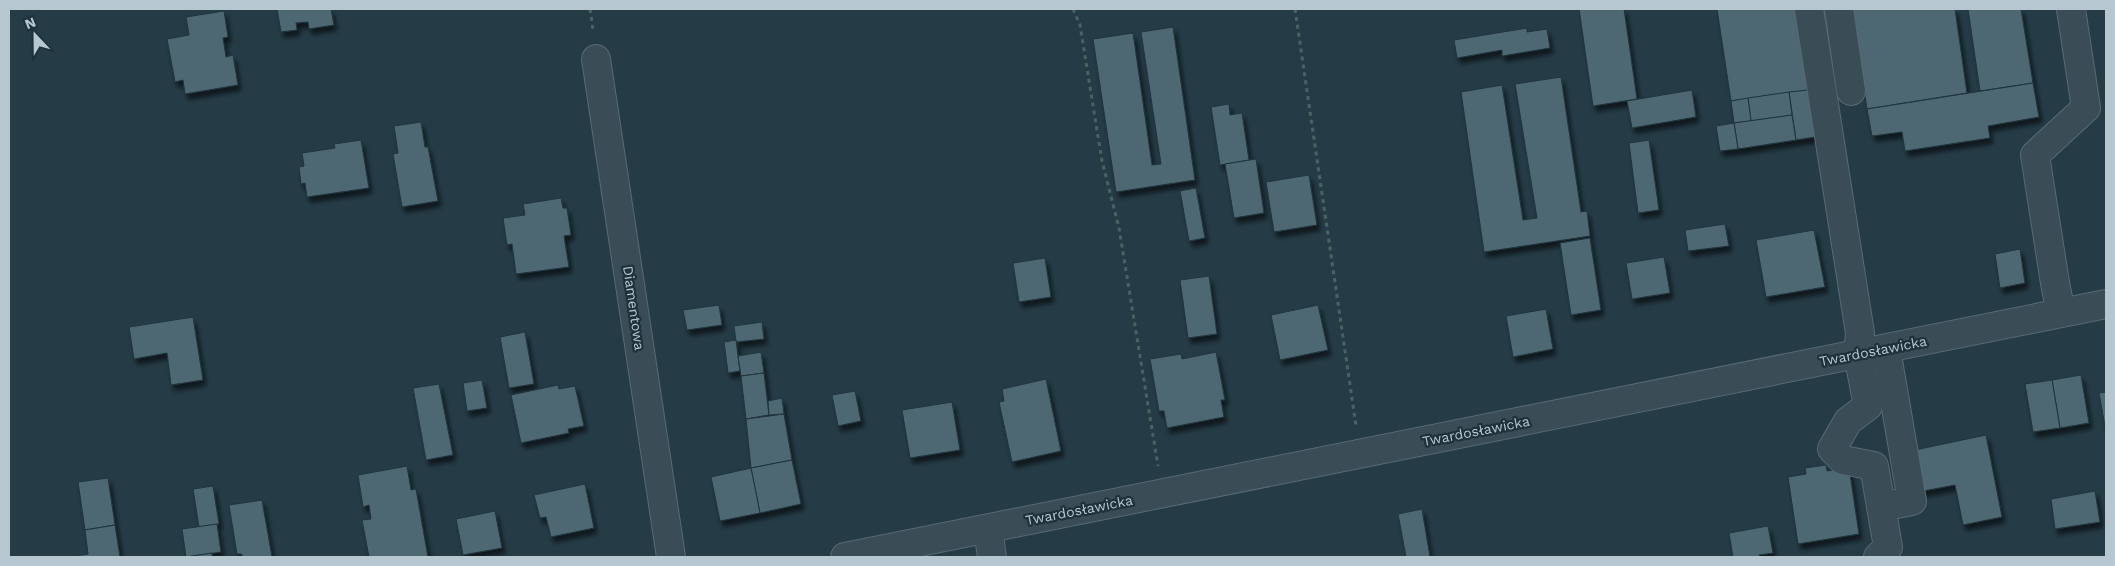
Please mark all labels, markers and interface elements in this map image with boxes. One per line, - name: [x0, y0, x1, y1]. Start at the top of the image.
- north arrow: [10, 10, 60, 60]
- text: N: [22, 14, 38, 32]
- street label: Diamentowa: [620, 265, 648, 351]
- street label: Twardosławicka: [1818, 333, 1928, 369]
- street label: Twardosławicka: [1421, 413, 1531, 449]
- street label: Twardosławicka: [1024, 492, 1134, 528]

